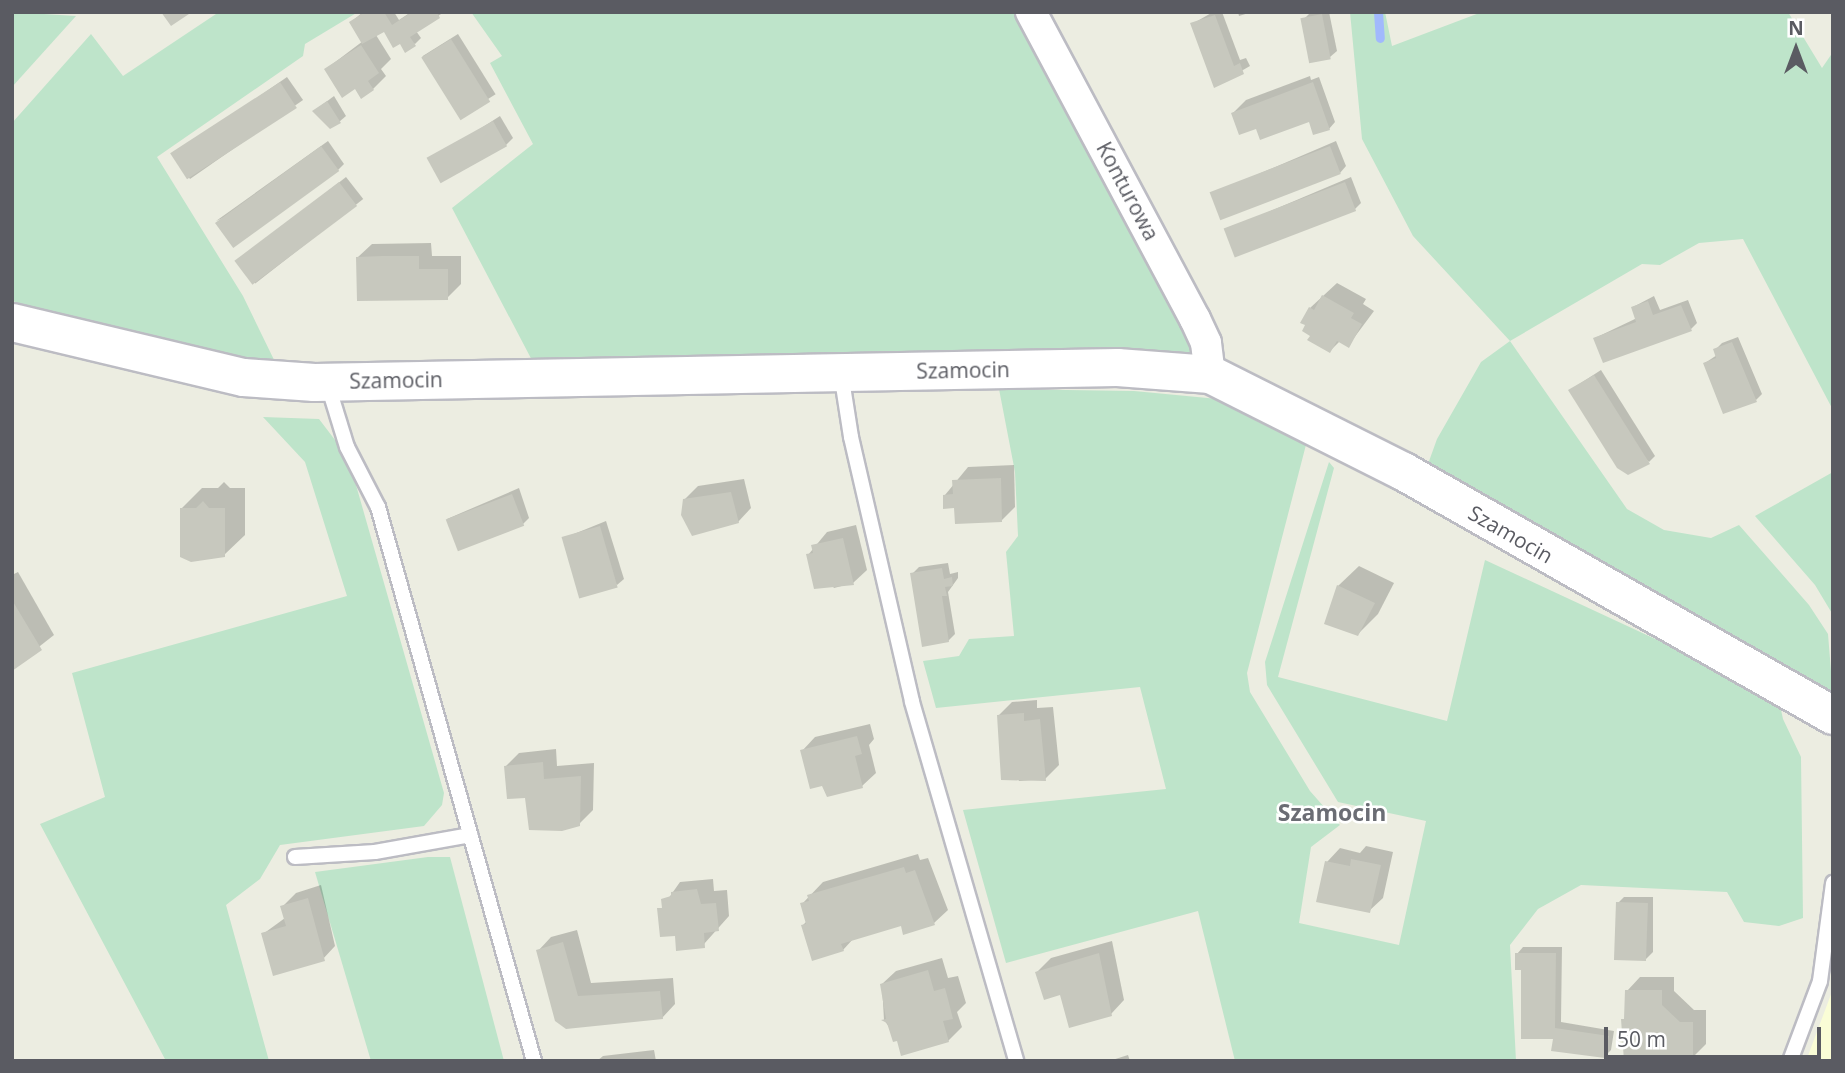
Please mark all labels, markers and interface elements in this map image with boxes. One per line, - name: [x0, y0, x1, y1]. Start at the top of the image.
- north arrow: [1761, 14, 1831, 84]
- text: N: [1788, 15, 1804, 41]
- street label: Konturowa: [1092, 137, 1164, 245]
- street label: Szamocin: [916, 357, 1010, 383]
- street label: Szamocin: [349, 367, 443, 393]
- street label: Szamocin: [1464, 500, 1558, 568]
- district label: Szamocin: [1278, 798, 1386, 826]
- scale bar: [1607, 1014, 1824, 1058]
- text: 50 m: [1617, 1025, 1666, 1053]

